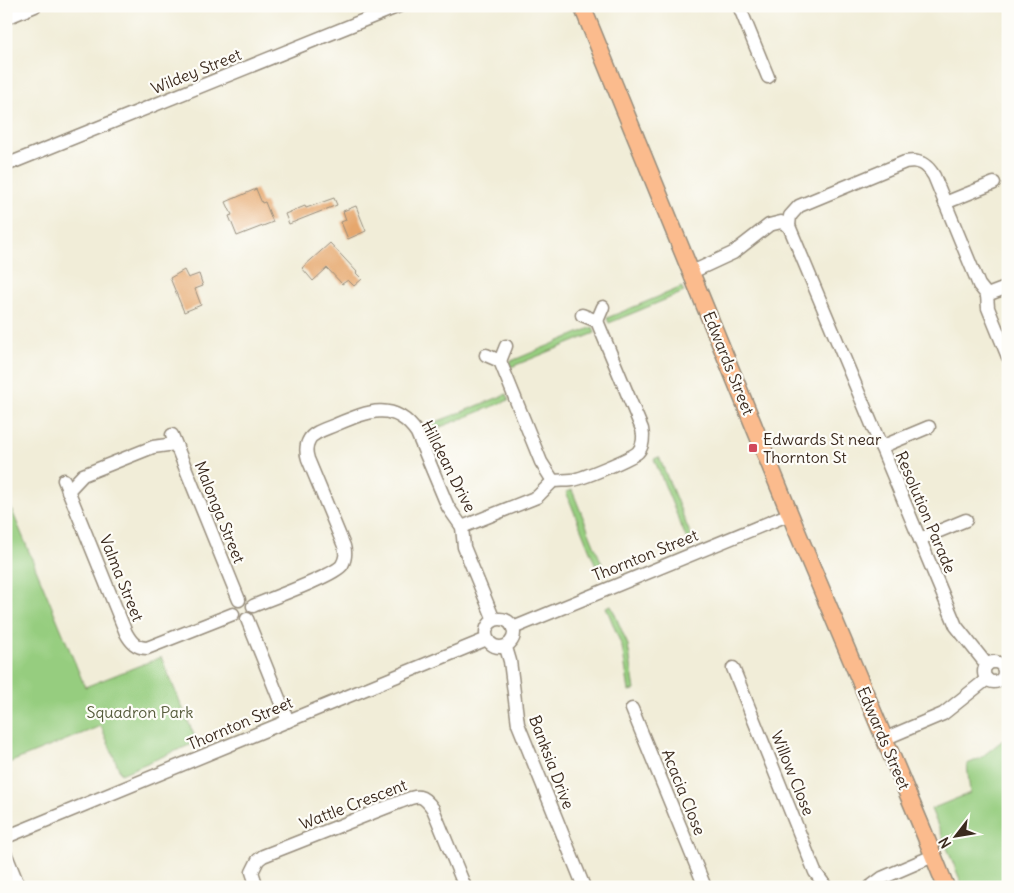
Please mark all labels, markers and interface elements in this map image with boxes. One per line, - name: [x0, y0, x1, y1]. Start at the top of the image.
- street label: Wildey Street: [148, 44, 244, 98]
- street label: Edwards Street: [699, 308, 759, 418]
- street label: Hilldean Drive: [417, 417, 481, 515]
- place label: Edwards St near Thornton St: [763, 429, 882, 467]
- marker: Edwards St near Thornton St: [747, 442, 759, 454]
- street label: Resolution Parade: [891, 448, 961, 576]
- street label: Malonga Street: [190, 458, 250, 567]
- street label: Thornton Street: [589, 524, 701, 585]
- street label: Valma Street: [96, 532, 149, 625]
- street label: Edwards Street: [853, 684, 915, 793]
- street label: Thornton Street: [184, 692, 296, 754]
- park label: Squadron Park: [86, 702, 194, 722]
- street label: Banksia Drive: [525, 712, 579, 812]
- street label: Willow Close: [767, 728, 819, 818]
- street label: Acacia Close: [658, 746, 710, 838]
- street label: Wattle Crescent: [297, 774, 410, 834]
- north arrow: [932, 810, 982, 860]
- text: N: [935, 834, 955, 851]

